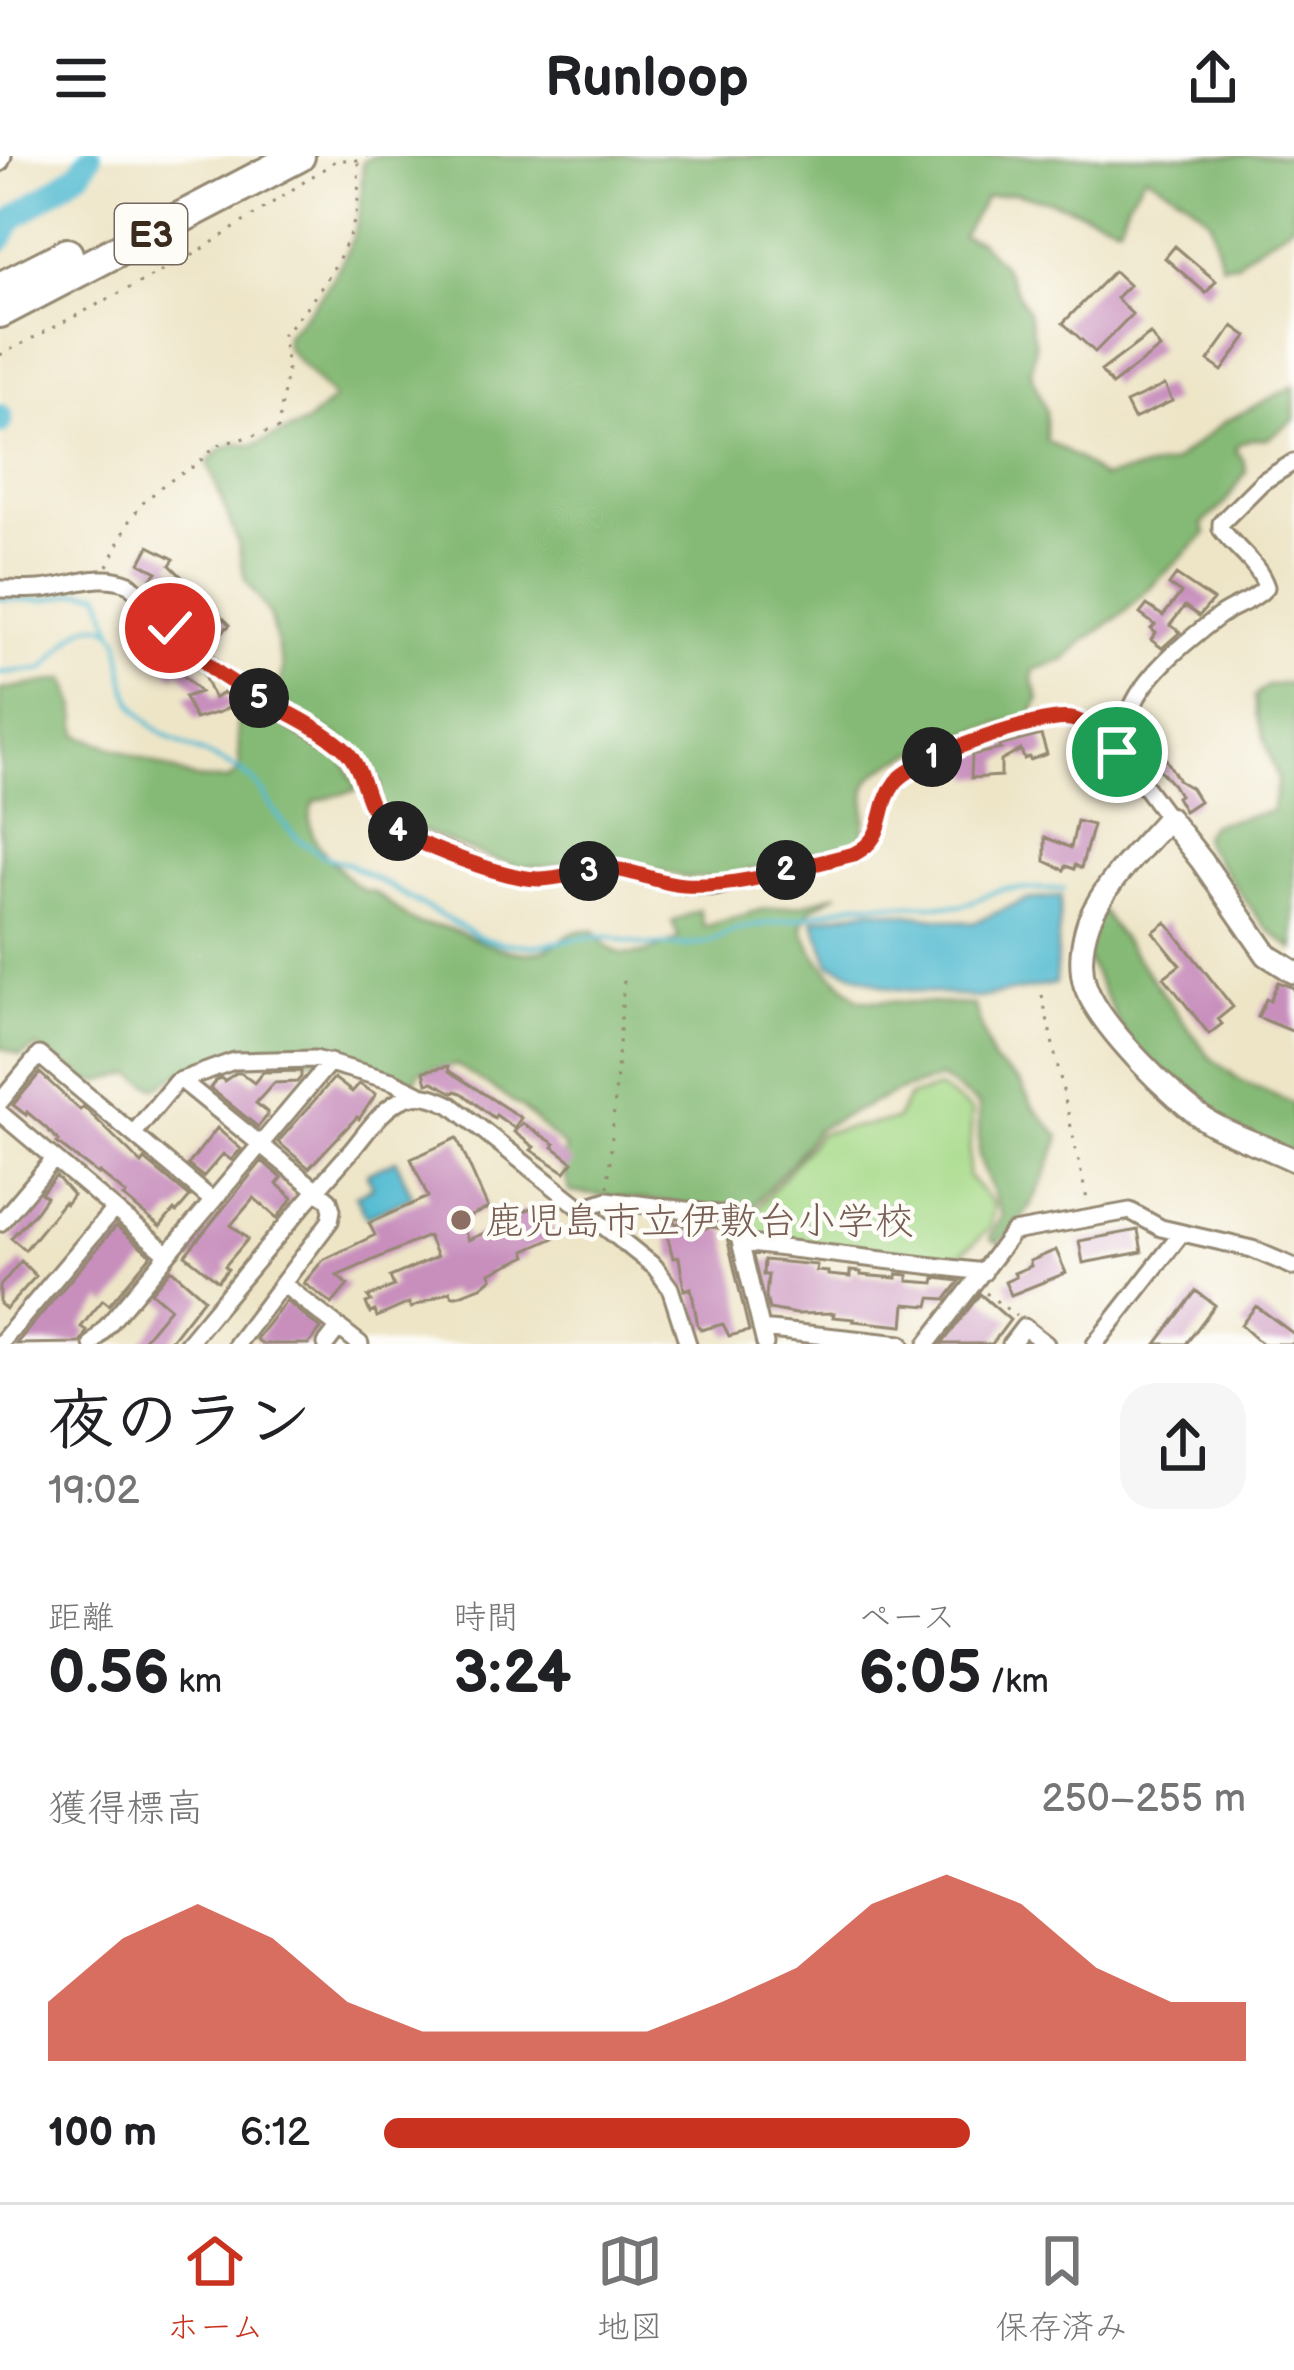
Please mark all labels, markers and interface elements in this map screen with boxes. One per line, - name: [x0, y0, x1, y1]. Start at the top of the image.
- icon: menu: [48, 45, 114, 111]
- icon: share: [1180, 45, 1246, 111]
- text: Runloop: [545, 46, 749, 111]
- road number: E3: [115, 204, 187, 264]
- pin: [119, 577, 221, 679]
- icon: check: [137, 595, 203, 661]
- pin: 5: [229, 668, 289, 728]
- text: 5: [249, 678, 269, 718]
- pin: [1066, 701, 1168, 803]
- icon: arrive: [1084, 719, 1150, 785]
- pin: 1: [902, 727, 962, 787]
- text: 1: [925, 737, 939, 777]
- pin: 4: [368, 801, 428, 861]
- text: 4: [388, 811, 408, 851]
- pin: 2: [756, 840, 816, 900]
- pin: 3: [559, 841, 619, 901]
- text: 2: [776, 850, 796, 890]
- text: 3: [579, 851, 599, 891]
- place label: 鹿児島市立伊敷台小学校: [485, 1199, 914, 1246]
- marker: 鹿児島市立伊敷台小学校: [448, 1207, 474, 1233]
- text: 夜のラン: [48, 1383, 312, 1462]
- button: share: [1120, 1383, 1246, 1509]
- text: 19:02: [48, 1468, 139, 1515]
- text: 距離: [48, 1598, 114, 1638]
- text: 時間: [453, 1598, 519, 1638]
- text: ペース: [859, 1598, 956, 1638]
- text: 0.56: [48, 1638, 170, 1710]
- text: 3:24: [453, 1638, 572, 1710]
- text: 6:05: [859, 1638, 981, 1710]
- text: km: [170, 1662, 222, 1702]
- text: /km: [981, 1662, 1049, 1702]
- text: 250–255 m: [1042, 1776, 1246, 1823]
- text: 獲得標高: [48, 1786, 204, 1833]
- text: 100 m: [48, 2110, 157, 2157]
- text: 6:12: [240, 2110, 310, 2157]
- tab: ホーム: [166, 2228, 264, 2348]
- tab: 地図: [597, 2228, 663, 2348]
- tab: 保存済み: [996, 2228, 1128, 2348]

